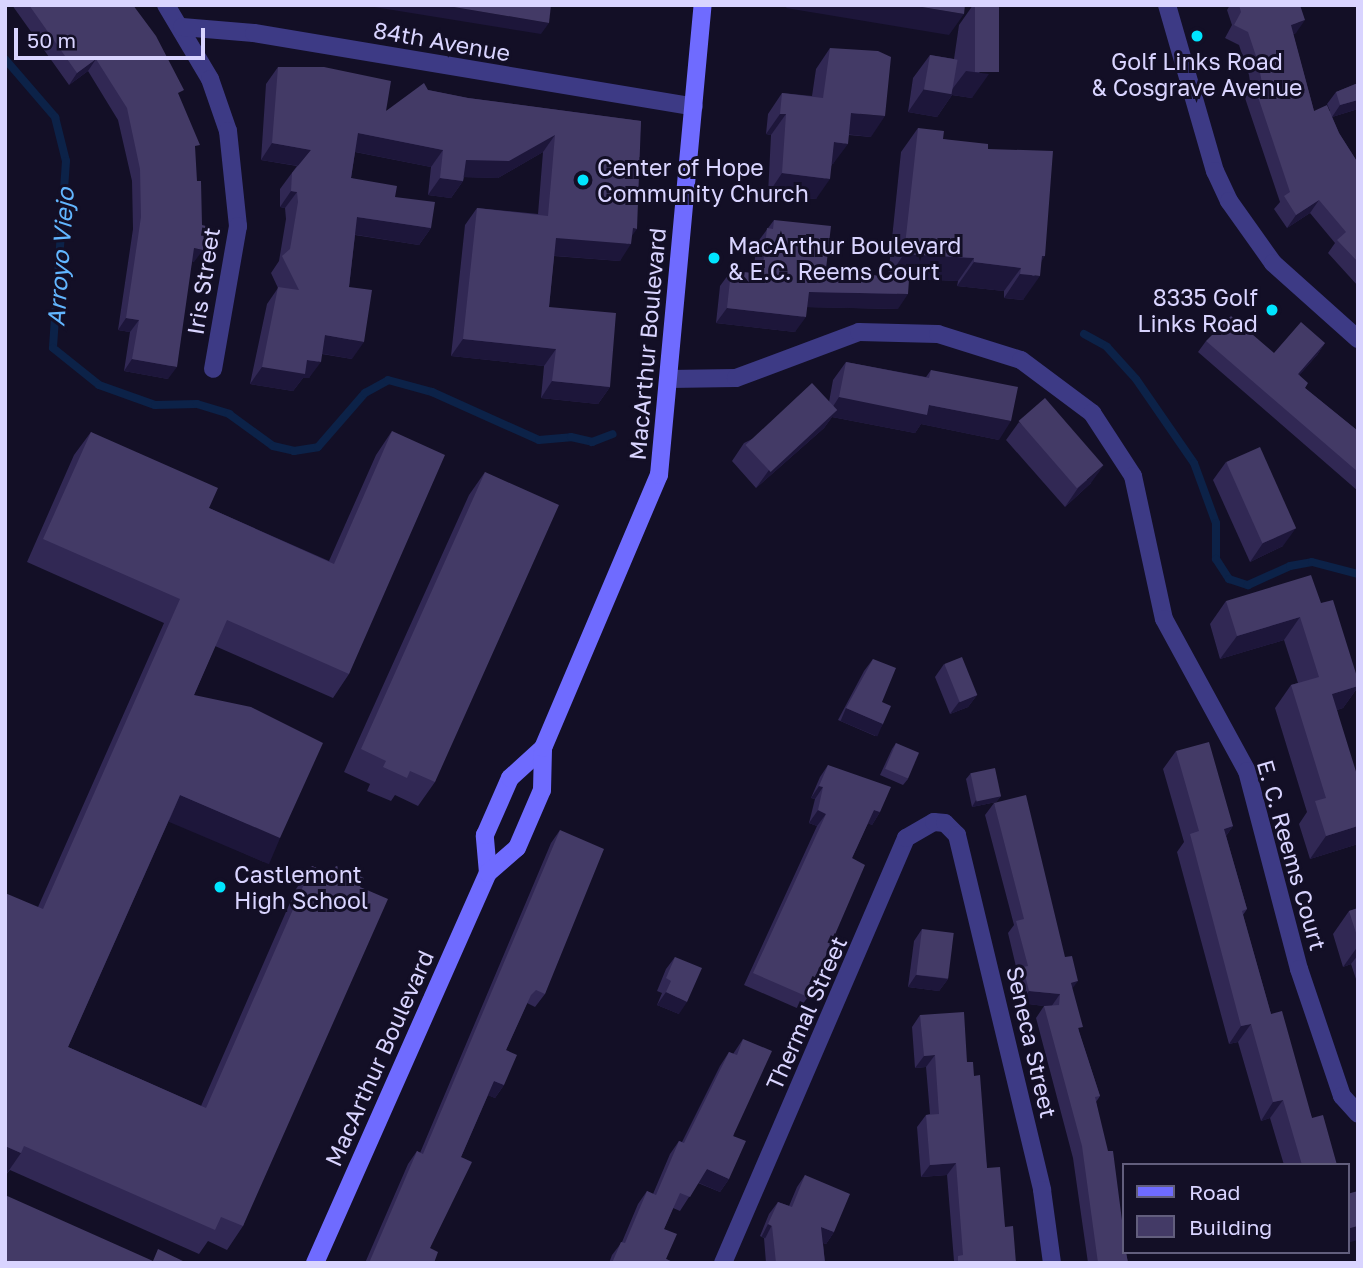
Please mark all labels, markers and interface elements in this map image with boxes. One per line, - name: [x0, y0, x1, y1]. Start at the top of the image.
- scale bar: [18, 14, 208, 58]
- street label: 84th Avenue: [371, 15, 513, 67]
- text: 50 m: [27, 27, 76, 53]
- marker: Golf Links Road & Cosgrave Avenue: [1189, 28, 1205, 44]
- place label: Golf Links Road & Cosgrave Avenue: [1092, 47, 1302, 101]
- place label: Center of Hope Community Church: [597, 153, 809, 207]
- marker: Center of Hope Community Church: [575, 172, 591, 188]
- water label: Arroyo Viejo: [41, 187, 79, 327]
- street label: Iris Street: [181, 225, 225, 337]
- street label: MacArthur Boulevard: [623, 227, 671, 461]
- place label: MacArthur Boulevard & E.C. Reems Court: [728, 231, 961, 285]
- marker: MacArthur Boulevard & E.C. Reems Court: [706, 250, 722, 266]
- place label: 8335 Golf Links Road: [1137, 283, 1258, 337]
- marker: 8335 Golf Links Road: [1264, 302, 1280, 318]
- street label: E. C. Reems Court: [1252, 757, 1332, 953]
- place label: Castlemont High School: [234, 860, 368, 914]
- marker: Castlemont High School: [212, 879, 228, 895]
- street label: Thermal Street: [760, 932, 852, 1094]
- street label: MacArthur Boulevard: [319, 946, 439, 1170]
- street label: Seneca Street: [1001, 963, 1063, 1121]
- legend: [1122, 1163, 1349, 1254]
- text: Road: [1189, 1179, 1240, 1205]
- text: Building: [1189, 1214, 1272, 1240]

